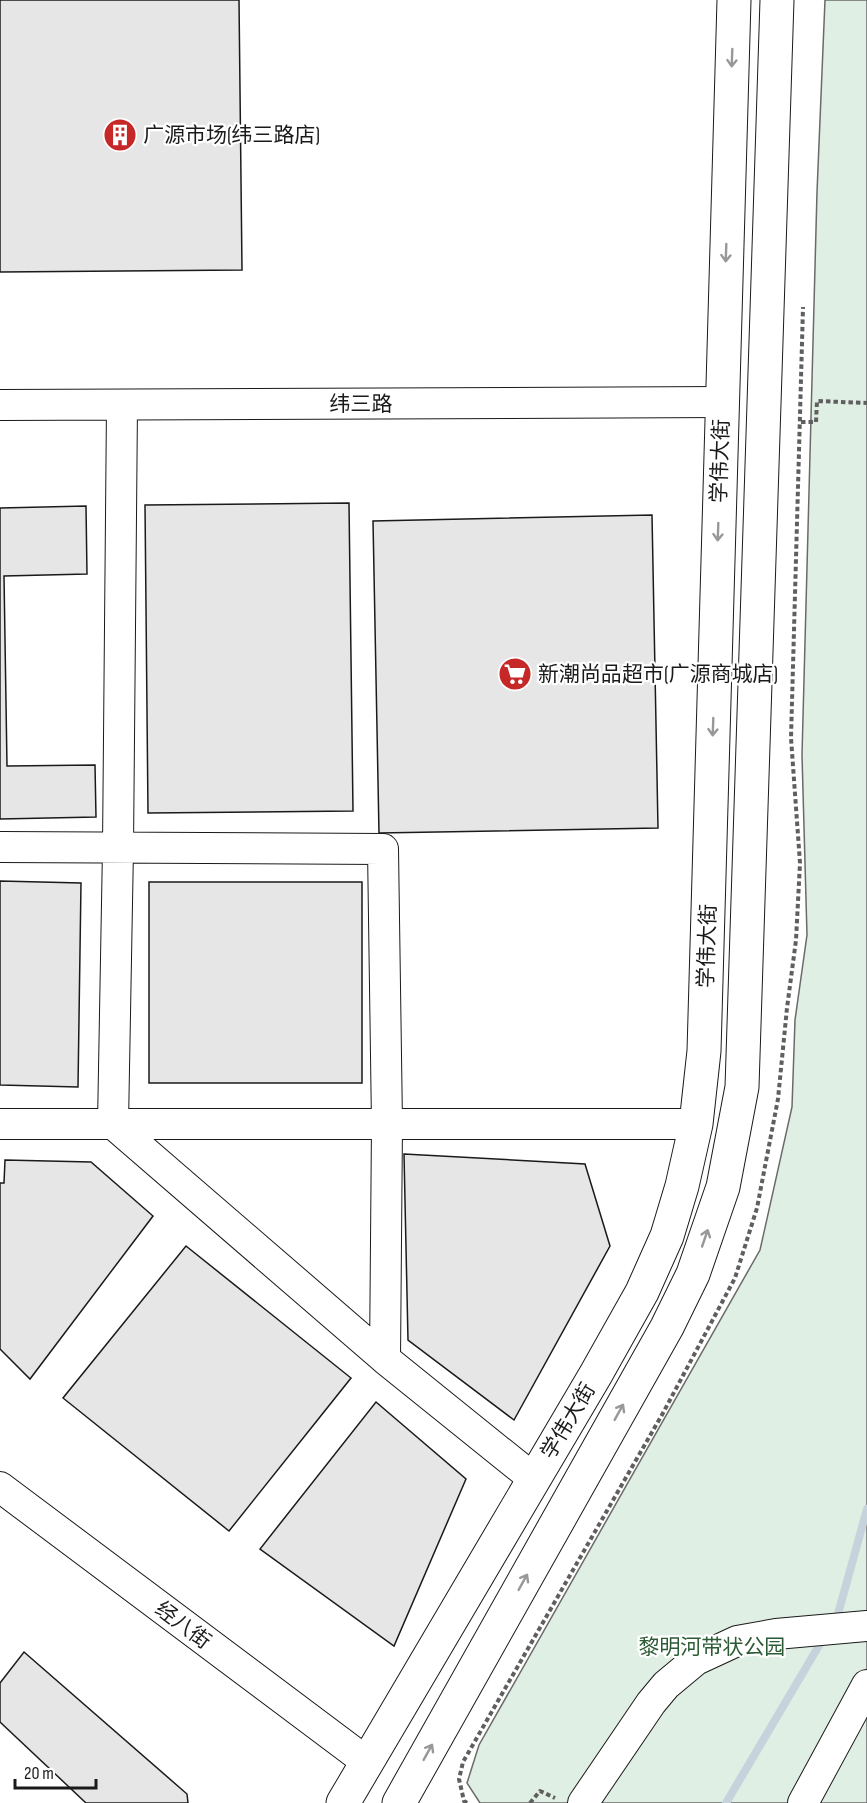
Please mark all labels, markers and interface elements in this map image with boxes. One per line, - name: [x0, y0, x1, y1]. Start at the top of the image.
- one-way arrow: [727, 48, 738, 68]
- building icon: 广源市场(纬三路店): [102, 117, 138, 153]
- place label: 广源市场(纬三路店): [143, 123, 320, 148]
- one-way arrow: [721, 243, 732, 263]
- street label: 纬三路: [330, 392, 393, 417]
- street label: 学伟大街: [707, 419, 734, 503]
- one-way arrow: [712, 522, 724, 542]
- supermarket icon: 新潮尚品超市(广源商城店): [497, 656, 533, 692]
- place label: 新潮尚品超市(广源商城店): [538, 662, 778, 687]
- one-way arrow: [707, 717, 718, 737]
- street label: 学伟大街: [694, 904, 721, 988]
- one-way arrow: [701, 1229, 712, 1248]
- street label: 学伟大街: [536, 1379, 601, 1464]
- one-way arrow: [614, 1404, 625, 1422]
- one-way arrow: [517, 1574, 529, 1591]
- street label: 经八街: [150, 1596, 215, 1654]
- park label: 黎明河带状公园: [639, 1635, 786, 1660]
- one-way arrow: [422, 1744, 434, 1761]
- scale bar: [15, 1752, 96, 1790]
- text: 20 m: [24, 1763, 54, 1784]

